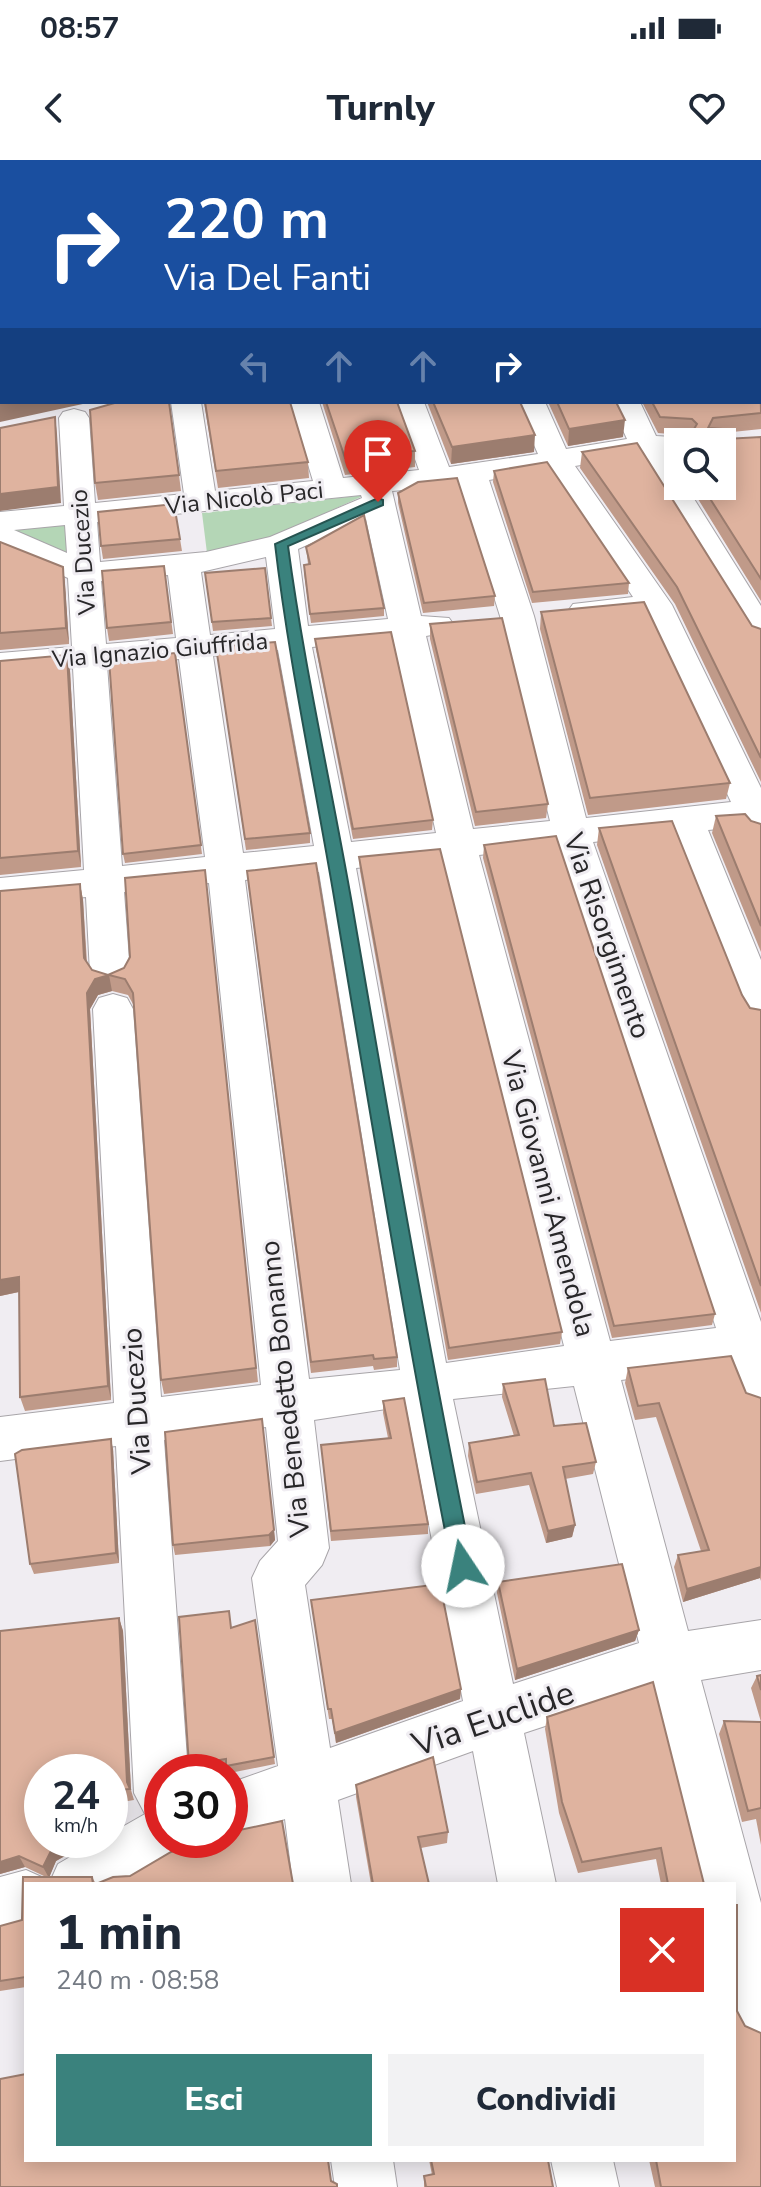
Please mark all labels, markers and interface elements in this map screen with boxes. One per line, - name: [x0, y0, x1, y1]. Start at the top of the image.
- text: 08:57: [40, 8, 119, 49]
- text: Turnly: [326, 84, 435, 133]
- icon: back: [32, 86, 76, 130]
- icon: heart: [685, 86, 729, 130]
- text: 220 m: [164, 181, 329, 258]
- icon: right: [32, 192, 136, 296]
- text: Via Del Fanti: [164, 254, 371, 303]
- icon: left: [233, 344, 277, 388]
- icon: ahead: [317, 344, 361, 388]
- icon: ahead: [401, 344, 445, 388]
- icon: right: [485, 344, 529, 388]
- pin: [344, 420, 412, 502]
- map controls: [664, 428, 736, 500]
- button: search: [664, 428, 736, 500]
- icon: arrive: [356, 432, 400, 476]
- street label: Via Nicolò Paci: [162, 474, 325, 522]
- street label: Via Ducezio: [63, 488, 103, 617]
- street label: Via Ignazio Giuffrida: [50, 625, 269, 675]
- street label: Via Risorgimento: [554, 827, 660, 1044]
- street label: Via Giovanni Amendola: [491, 1046, 604, 1341]
- street label: Via Benedetto Bonanno: [251, 1239, 320, 1540]
- street label: Via Ducezio: [113, 1326, 161, 1477]
- position arrow: [421, 1524, 505, 1608]
- street label: Via Euclide: [405, 1670, 580, 1769]
- speed limit sign: 30: [144, 1754, 248, 1858]
- text: 24: [52, 1769, 100, 1823]
- text: km/h: [54, 1812, 98, 1839]
- text: 1 min: [56, 1900, 182, 1966]
- button: close: [620, 1908, 704, 1992]
- text: 240 m · 08:58: [56, 1963, 219, 1998]
- button: Esci: [56, 2054, 372, 2146]
- button: Condividi: [388, 2054, 704, 2146]

